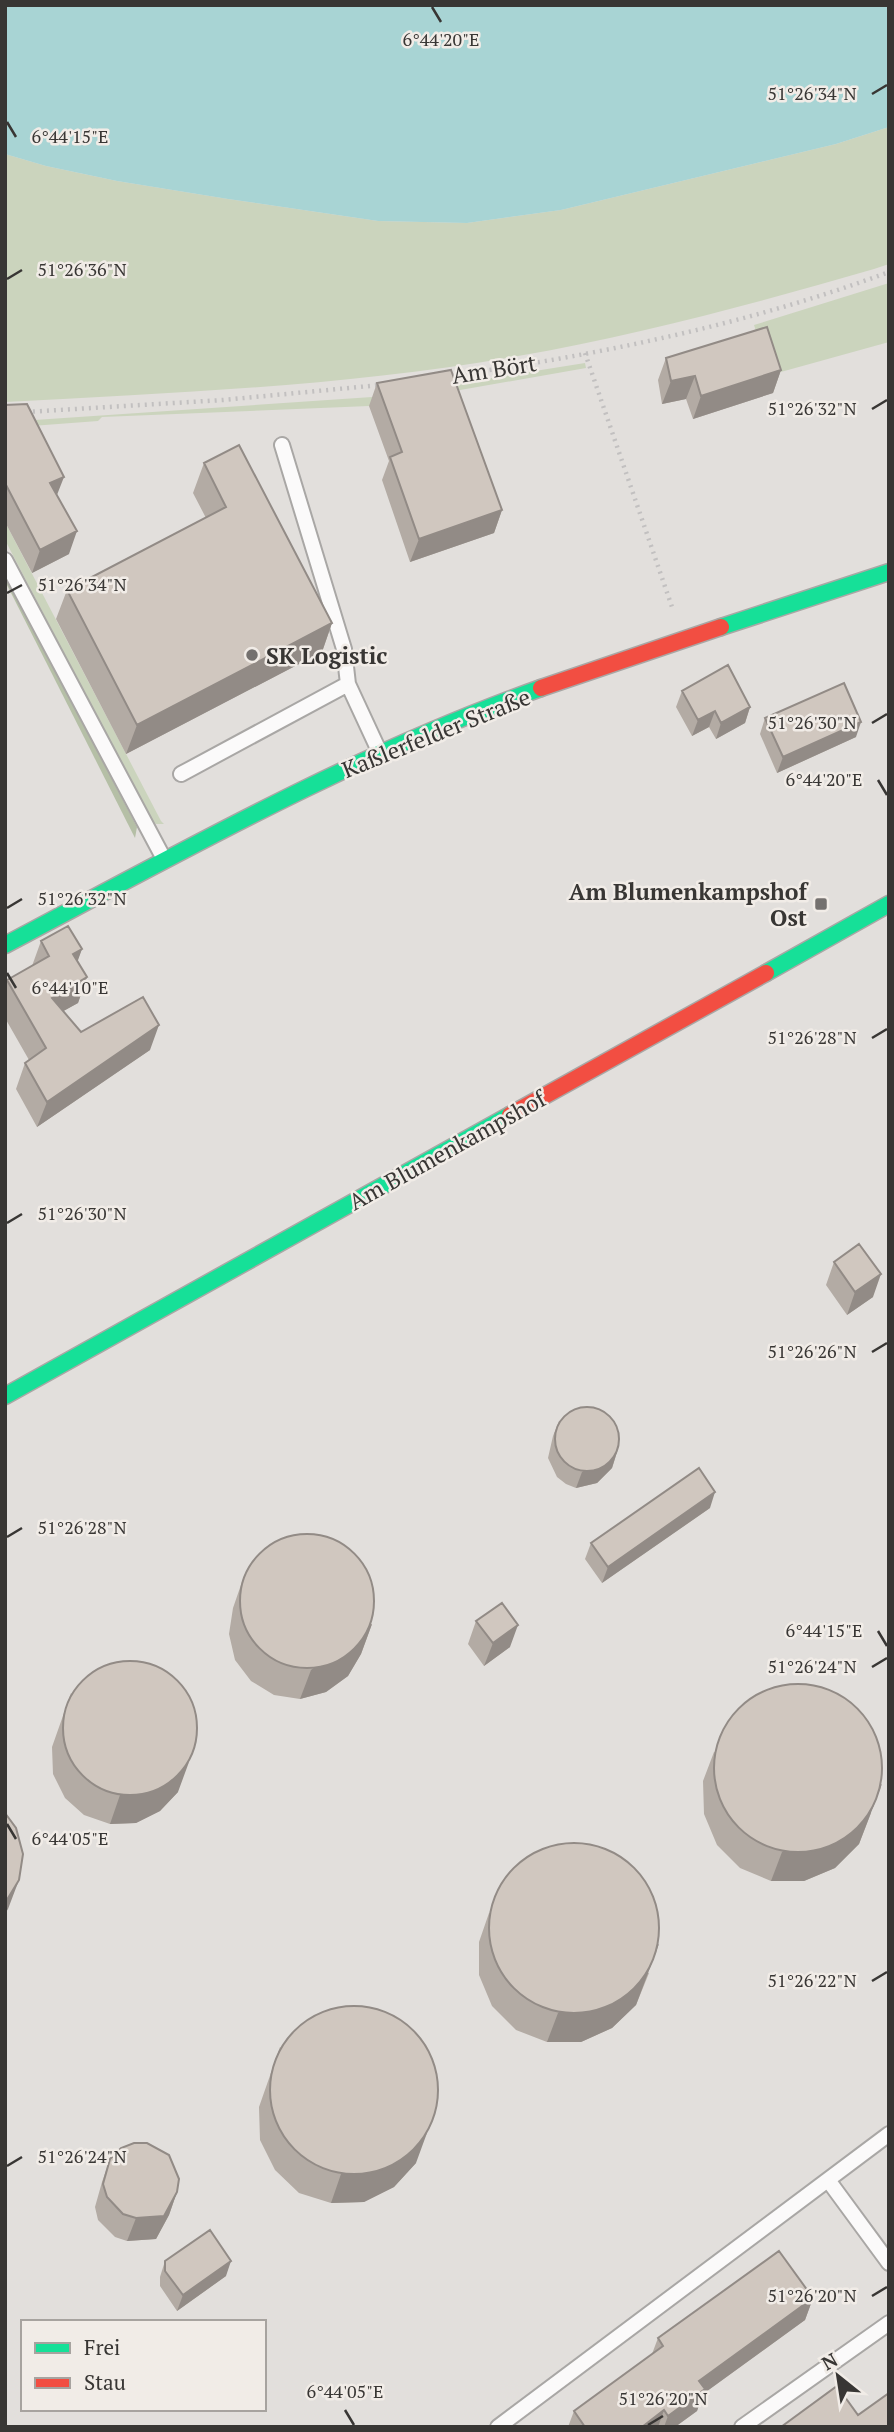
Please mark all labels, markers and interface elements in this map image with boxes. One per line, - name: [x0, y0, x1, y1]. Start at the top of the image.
- text: 6°44'20"E: [403, 27, 479, 51]
- text: 51°26'34"N: [767, 81, 857, 105]
- text: 6°44'15"E: [32, 124, 108, 148]
- text: 51°26'36"N: [37, 257, 127, 281]
- street label: Am Bört: [449, 347, 539, 391]
- text: 51°26'32"N: [767, 396, 857, 420]
- text: 51°26'34"N: [37, 572, 127, 596]
- place label: SK Logistic: [266, 640, 387, 671]
- marker: SK Logistic: [244, 647, 260, 663]
- street label: Kaßlerfelder Straße: [337, 681, 535, 785]
- text: 51°26'30"N: [767, 710, 857, 734]
- text: 6°44'20"E: [786, 767, 862, 791]
- place label: Am Blumenkampshof Ost: [569, 876, 809, 933]
- text: 51°26'32"N: [37, 886, 127, 910]
- marker: Am Blumenkampshof Ost: [813, 896, 829, 912]
- text: 6°44'10"E: [32, 975, 108, 999]
- text: 51°26'28"N: [767, 1025, 857, 1049]
- street label: Am Blumenkampshof: [343, 1082, 553, 1217]
- text: 51°26'30"N: [37, 1201, 127, 1225]
- text: 51°26'26"N: [767, 1339, 857, 1363]
- text: 51°26'28"N: [37, 1515, 127, 1539]
- text: 6°44'15"E: [786, 1618, 862, 1642]
- text: 51°26'24"N: [767, 1654, 857, 1678]
- text: 6°44'05"E: [32, 1826, 108, 1850]
- text: 51°26'22"N: [767, 1968, 857, 1992]
- text: 51°26'24"N: [37, 2144, 127, 2168]
- text: 51°26'20"N: [767, 2283, 857, 2307]
- legend: [21, 2320, 266, 2411]
- text: Frei: [84, 2333, 120, 2361]
- north arrow: [803, 2341, 873, 2411]
- text: N: [817, 2346, 842, 2375]
- text: Stau: [84, 2368, 126, 2396]
- text: 6°44'05"E: [307, 2379, 383, 2403]
- text: 51°26'20"N: [618, 2386, 708, 2410]

